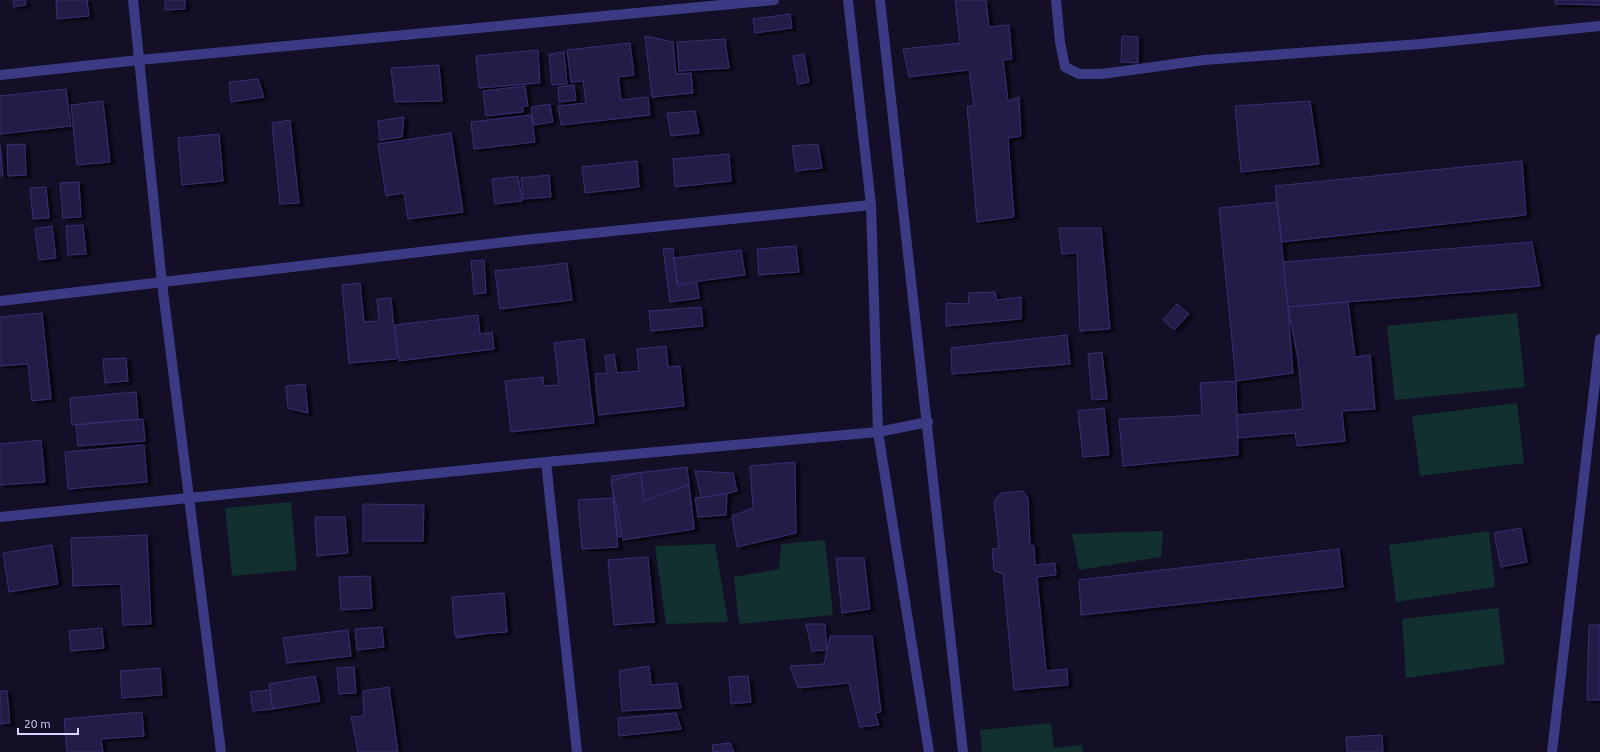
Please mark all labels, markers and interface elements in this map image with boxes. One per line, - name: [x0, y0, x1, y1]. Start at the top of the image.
- scale bar: [18, 710, 78, 736]
- text: 20 m: [24, 717, 51, 730]

